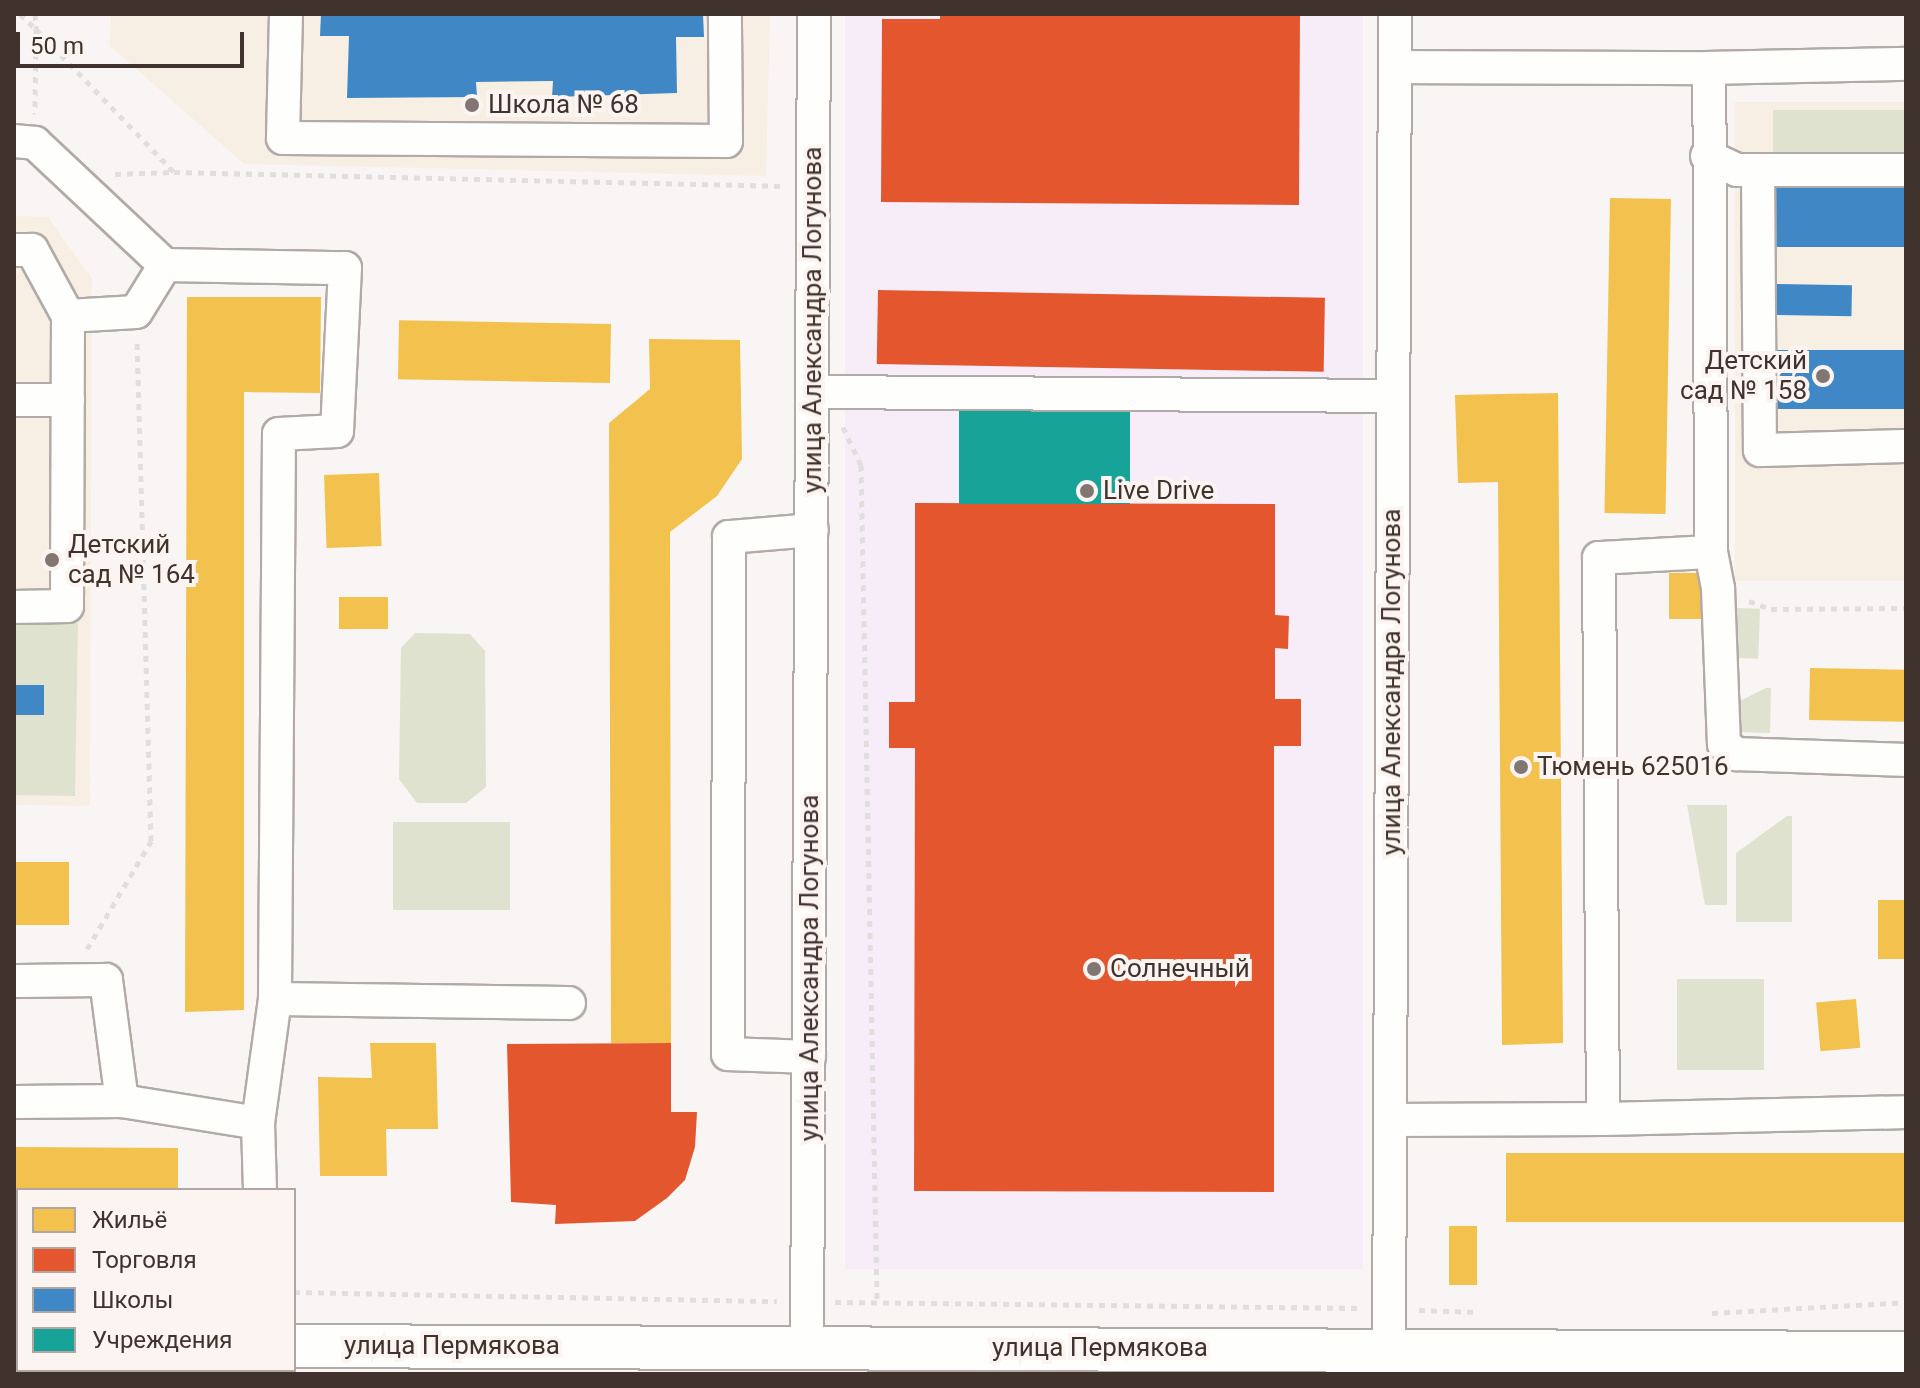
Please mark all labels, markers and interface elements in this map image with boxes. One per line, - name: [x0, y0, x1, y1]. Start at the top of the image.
- scale bar: [20, 16, 248, 66]
- text: 50 m: [30, 32, 84, 60]
- place label: Школа № 68: [488, 89, 639, 121]
- marker: Школа № 68: [463, 96, 481, 114]
- street label: улица Александра Логунова: [797, 147, 829, 493]
- place label: Детский сад № 158: [1680, 345, 1807, 406]
- marker: Детский сад № 158: [1814, 367, 1832, 385]
- place label: Live Drive: [1103, 475, 1214, 507]
- marker: Live Drive: [1078, 482, 1096, 500]
- street label: улица Александра Логунова: [1376, 509, 1408, 855]
- place label: Детский сад № 164: [68, 529, 195, 590]
- marker: Детский сад № 164: [43, 551, 61, 569]
- place label: Тюмень 625016: [1537, 751, 1729, 783]
- marker: Тюмень 625016: [1512, 758, 1530, 776]
- street label: улица Александра Логунова: [794, 795, 826, 1141]
- place label: Солнечный: [1110, 953, 1250, 985]
- marker: Солнечный: [1085, 960, 1103, 978]
- legend: [16, 1188, 296, 1372]
- text: Жильё: [92, 1206, 167, 1234]
- text: Торговля: [92, 1246, 197, 1274]
- text: Школы: [92, 1286, 173, 1314]
- text: Учреждения: [92, 1326, 233, 1354]
- street label: улица Пермякова: [344, 1330, 560, 1362]
- street label: улица Пермякова: [992, 1332, 1208, 1364]

